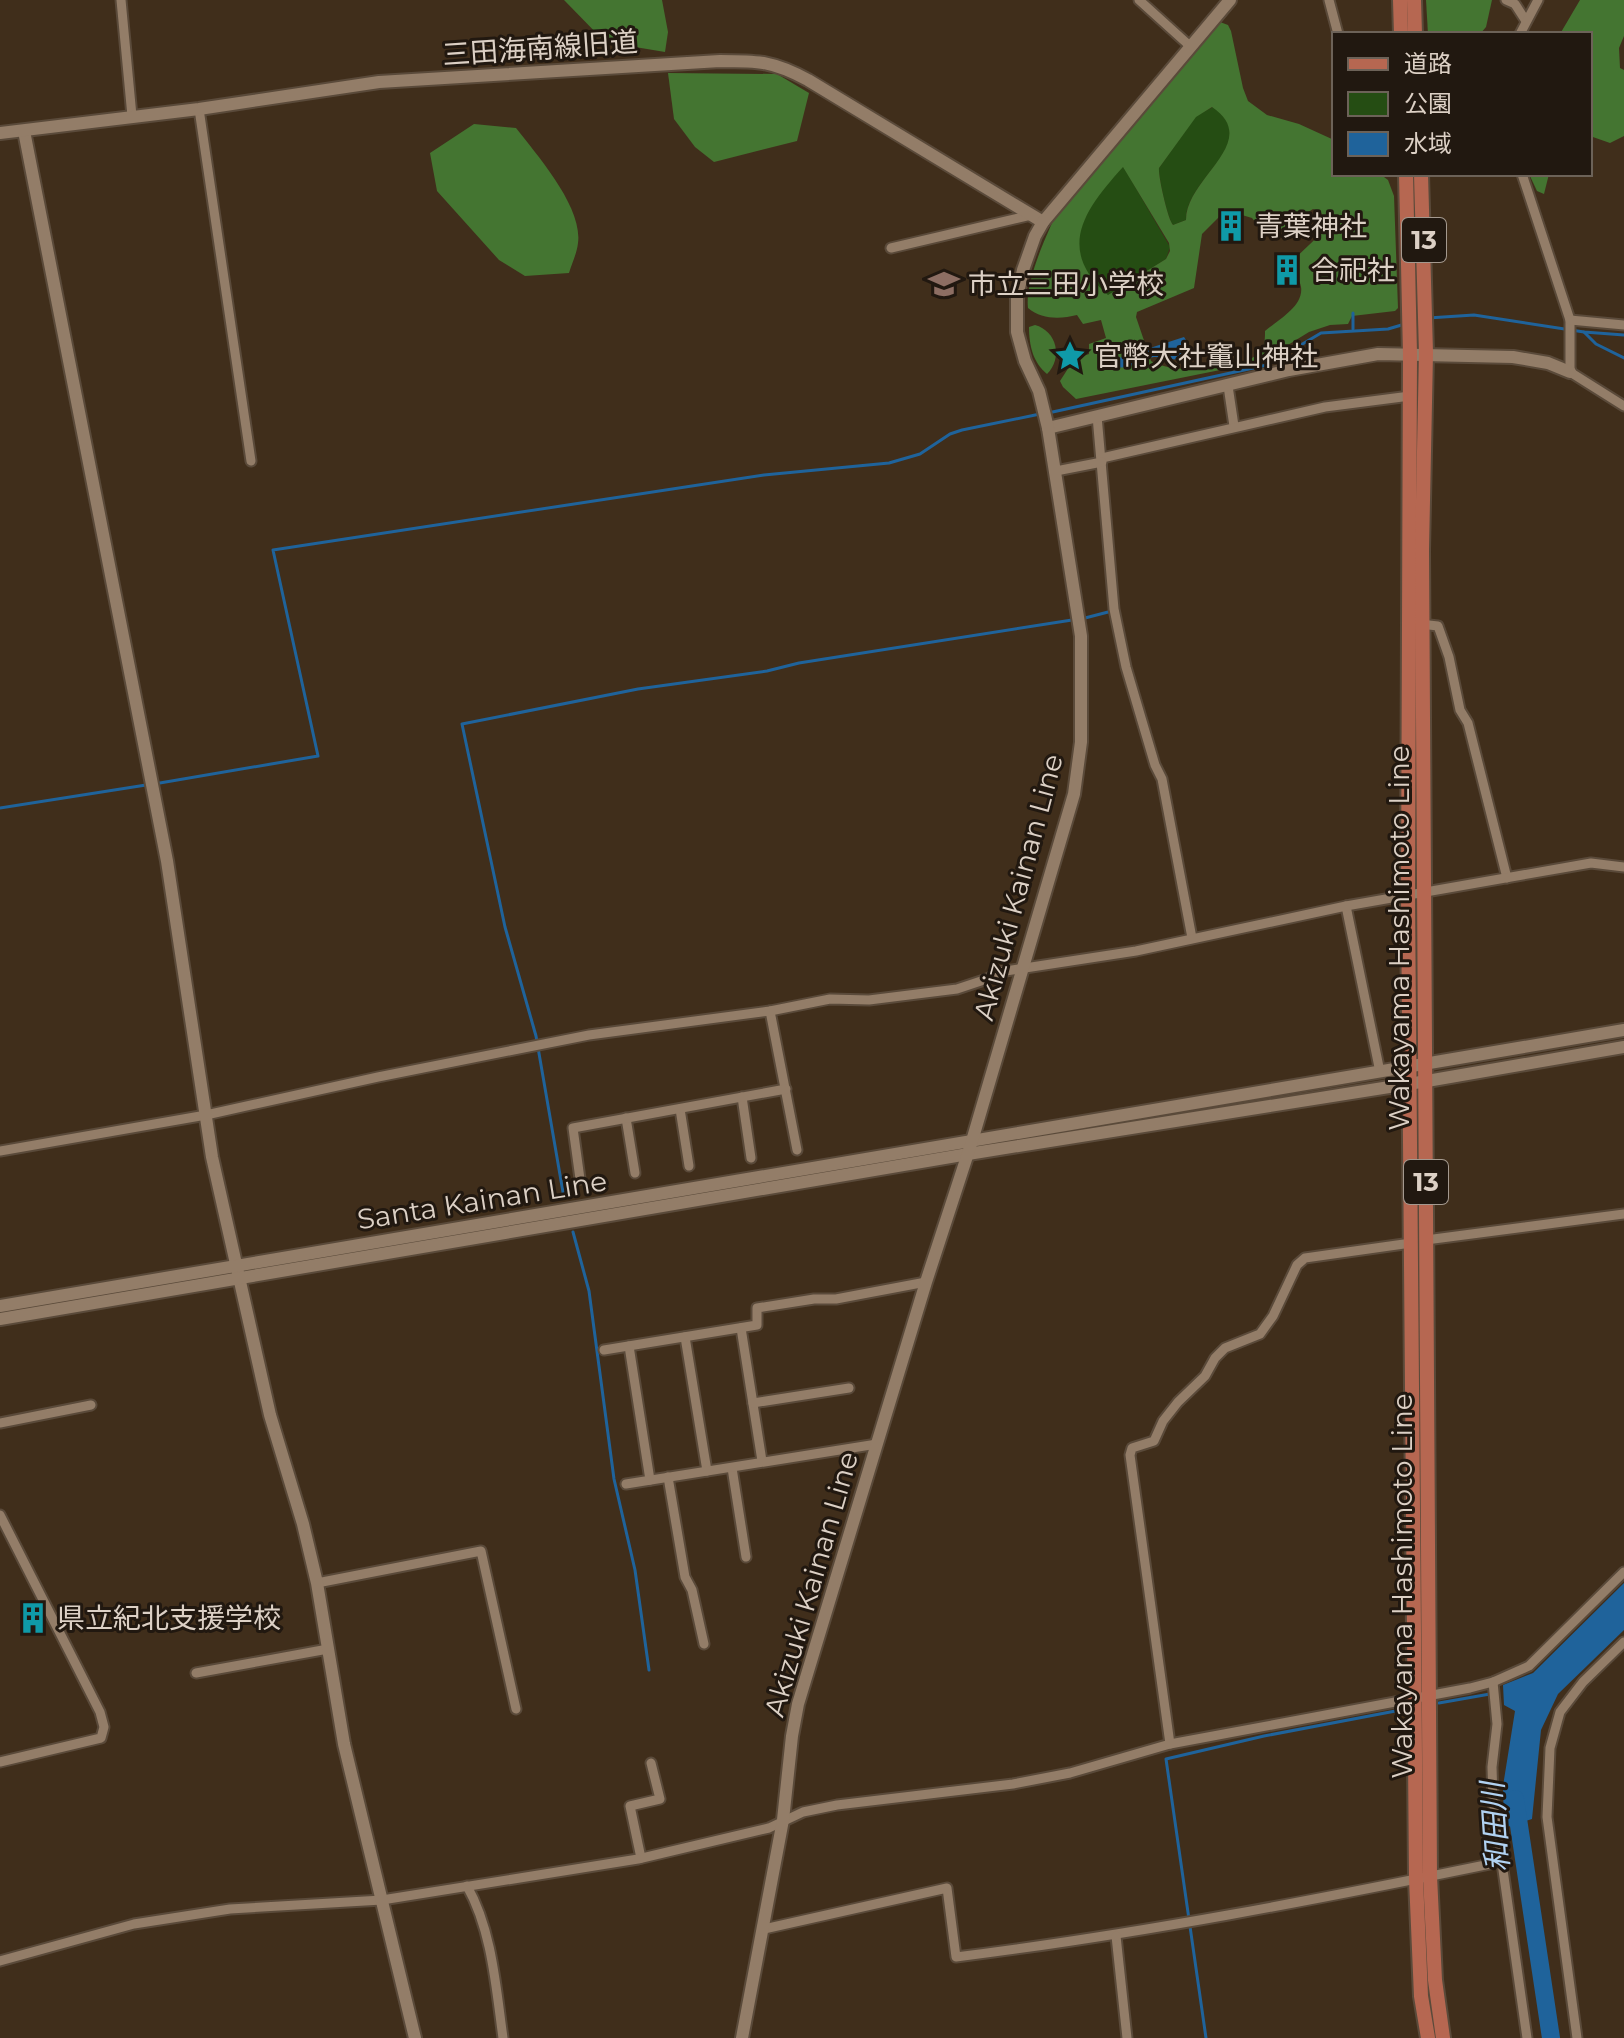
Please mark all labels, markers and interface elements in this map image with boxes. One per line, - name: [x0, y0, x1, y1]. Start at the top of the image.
- street label: 三田海南線旧道: [441, 24, 639, 72]
- legend: [1332, 32, 1592, 176]
- text: 道路: [1404, 49, 1452, 78]
- text: 公園: [1404, 89, 1452, 118]
- text: 水域: [1404, 129, 1452, 158]
- building icon: 青葉神社: [1214, 209, 1248, 243]
- place label: 青葉神社: [1255, 209, 1367, 243]
- road number: 13: [1402, 218, 1446, 262]
- building icon: 合祀社: [1270, 253, 1304, 287]
- place label: 合祀社: [1311, 253, 1395, 287]
- school or university icon: 市立三田小学校: [927, 267, 961, 301]
- place label: 市立三田小学校: [968, 267, 1164, 301]
- place icon: 官幣大社竃山神社: [1053, 339, 1087, 373]
- place label: 官幣大社竃山神社: [1094, 339, 1318, 373]
- street label: Wakayama Hashimoto Line: [1382, 745, 1416, 1131]
- street label: Akizuki Kainan Line: [966, 750, 1070, 1024]
- road number: 13: [1404, 1160, 1448, 1204]
- street label: Santa Kainan Line: [355, 1163, 609, 1237]
- street label: Wakayama Hashimoto Line: [1385, 1393, 1419, 1779]
- street label: Akizuki Kainan Line: [757, 1448, 865, 1720]
- building icon: 県立紀北支援学校: [16, 1601, 50, 1635]
- place label: 県立紀北支援学校: [57, 1601, 281, 1635]
- water label: 和田川: [1473, 1778, 1517, 1873]

